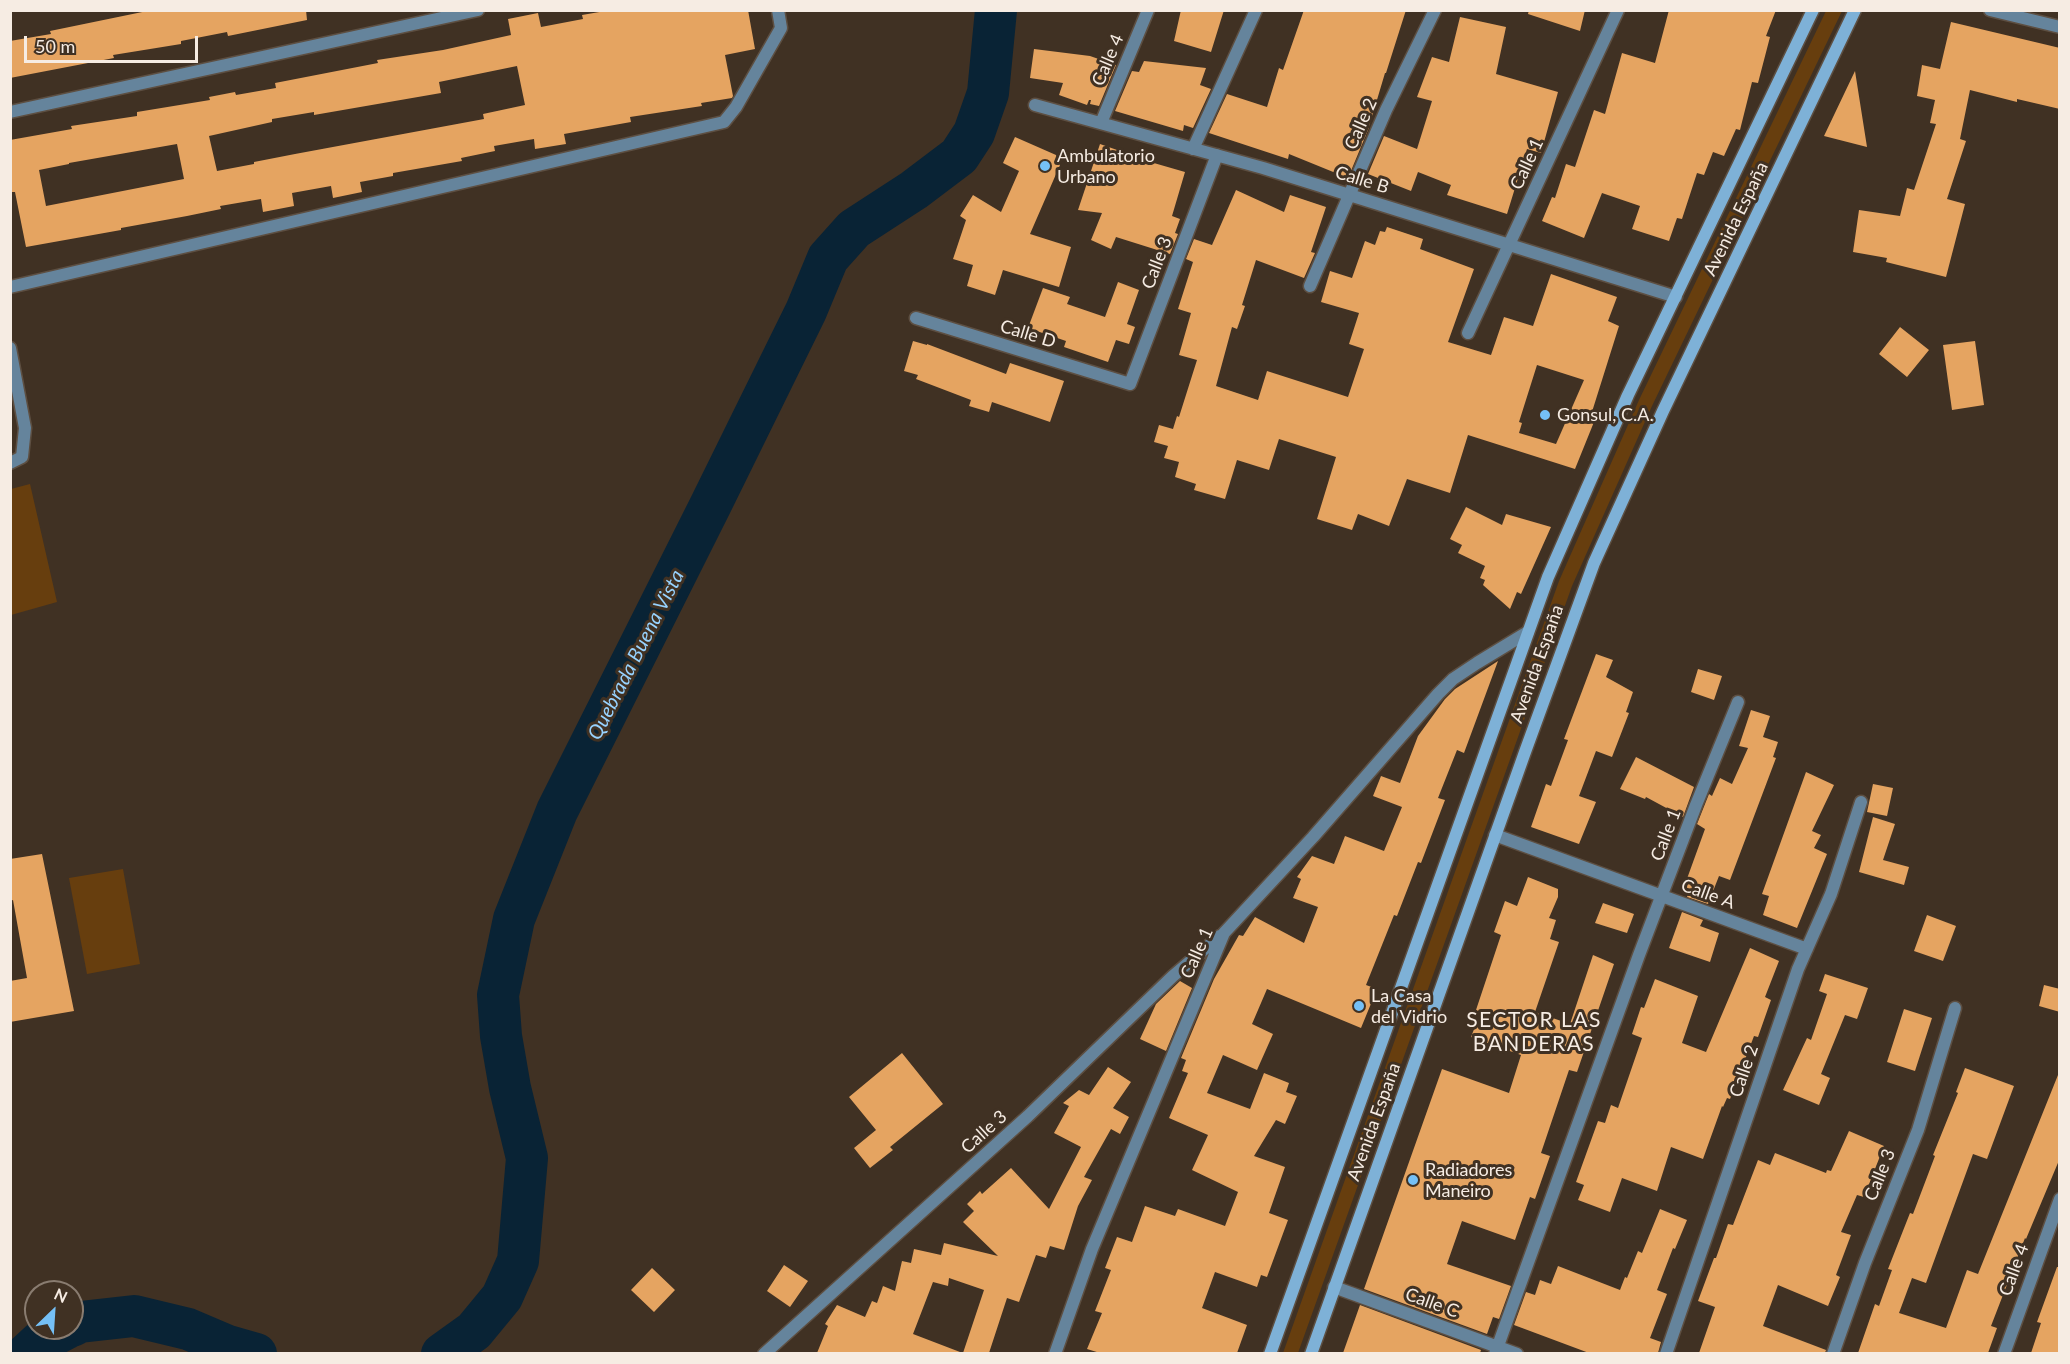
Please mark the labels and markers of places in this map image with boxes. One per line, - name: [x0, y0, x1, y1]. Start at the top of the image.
- place label: Ambulatorio Urbano: [1057, 145, 1155, 188]
- marker: Ambulatorio Urbano: [1038, 159, 1052, 173]
- place label: Gonsul, C.A.: [1557, 404, 1654, 426]
- marker: Gonsul, C.A.: [1538, 408, 1552, 422]
- place label: La Casa del Vidrio: [1371, 985, 1447, 1028]
- marker: La Casa del Vidrio: [1352, 999, 1366, 1013]
- place label: Radiadores Maneiro: [1425, 1159, 1512, 1202]
- marker: Radiadores Maneiro: [1406, 1173, 1420, 1187]

